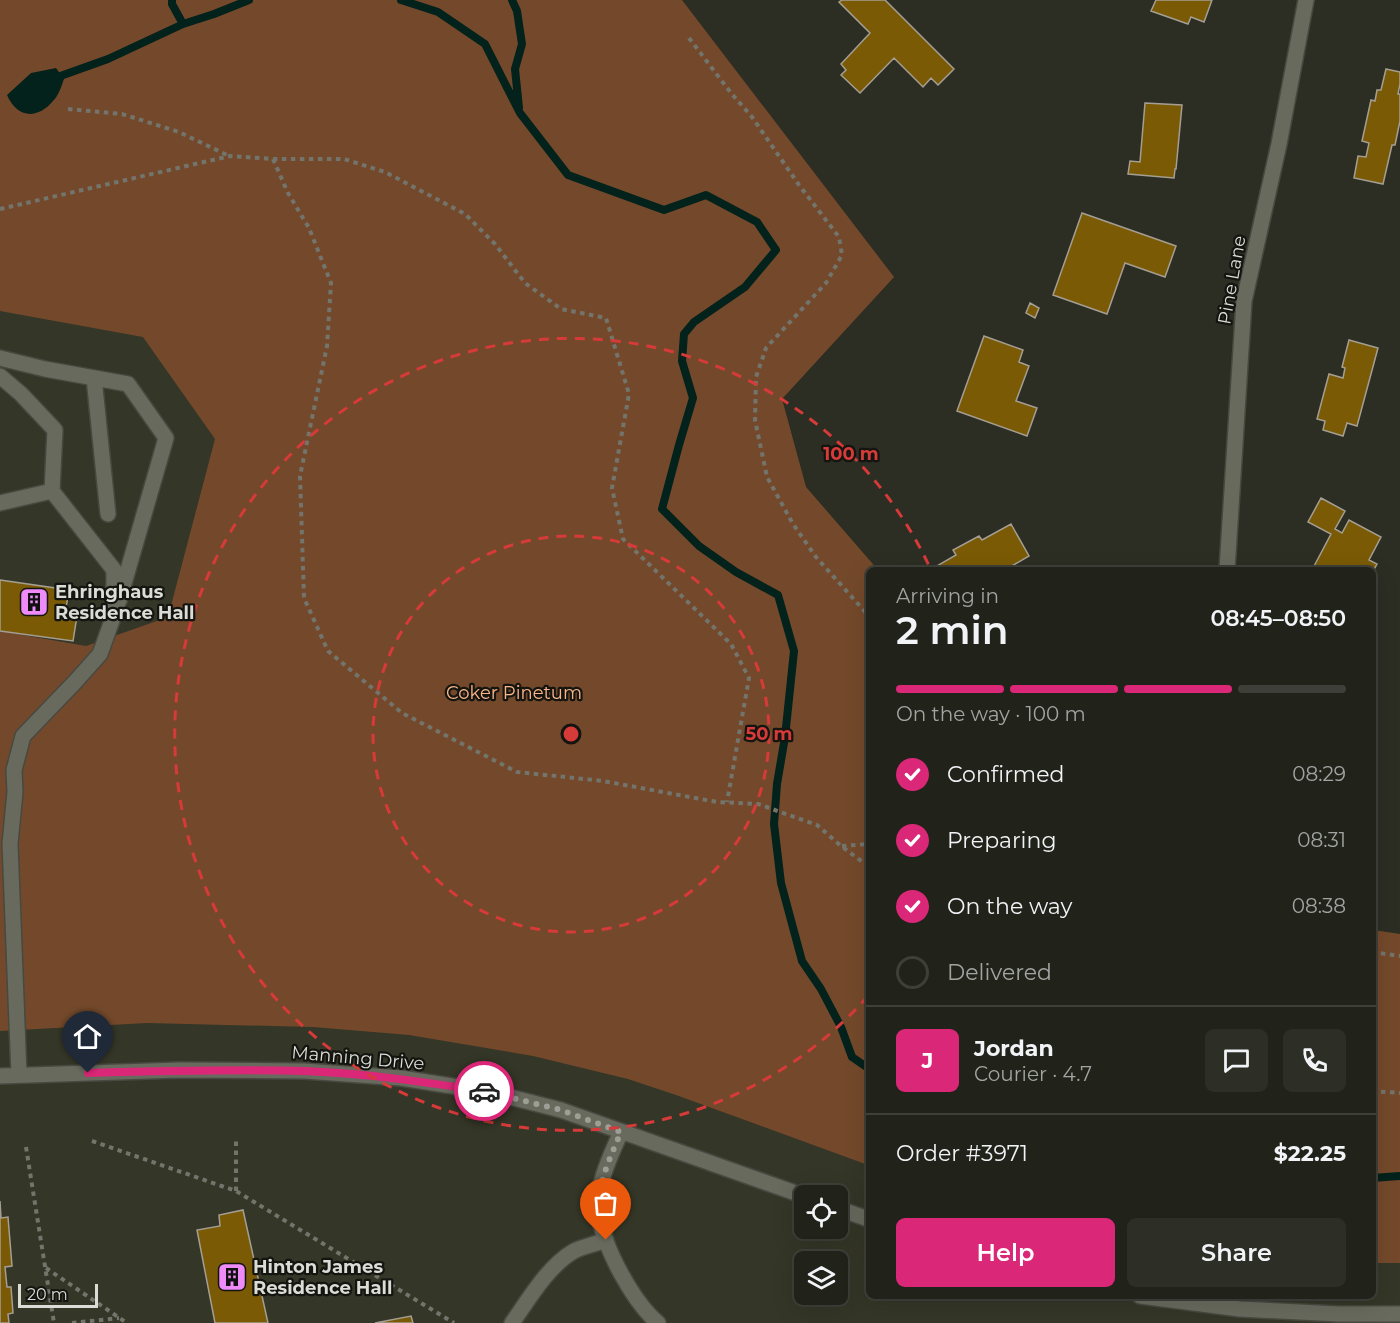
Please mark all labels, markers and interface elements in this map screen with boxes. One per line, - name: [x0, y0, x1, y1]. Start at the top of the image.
- street label: Pine Lane: [1213, 234, 1251, 326]
- text: 100 m: [823, 443, 879, 465]
- place label: Ehringhaus Residence Hall: [55, 581, 194, 624]
- text: Arriving in: [896, 584, 999, 608]
- building icon: Ehringhaus Residence Hall: [18, 586, 50, 618]
- text: 08:45–08:50: [1210, 605, 1346, 632]
- text: 2 min: [896, 606, 1009, 654]
- park label: Coker Pinetum: [446, 682, 582, 704]
- text: On the way · 100 m: [896, 702, 1086, 726]
- text: 50 m: [746, 723, 792, 745]
- centre of rings: [561, 724, 581, 744]
- icon: check: [896, 758, 929, 791]
- text: Confirmed: [947, 761, 1064, 788]
- text: 08:29: [1292, 762, 1346, 786]
- icon: check: [896, 824, 929, 857]
- text: Preparing: [947, 827, 1056, 854]
- text: 08:31: [1297, 828, 1346, 852]
- icon: check: [896, 890, 929, 923]
- text: On the way: [947, 893, 1072, 920]
- text: 08:38: [1292, 894, 1346, 918]
- text: Delivered: [947, 959, 1052, 986]
- pin: [62, 1011, 113, 1073]
- icon: home: [71, 1020, 104, 1053]
- button: chat: [1205, 1029, 1268, 1092]
- button: phone: [1283, 1029, 1346, 1092]
- text: Jordan: [974, 1035, 1054, 1062]
- street label: Manning Drive: [291, 1041, 426, 1075]
- text: J: [922, 1047, 933, 1074]
- courier: [454, 1061, 514, 1121]
- text: Courier · 4.7: [974, 1062, 1092, 1086]
- icon: car: [468, 1075, 501, 1108]
- text: Order #3971: [896, 1140, 1028, 1167]
- text: $22.25: [1274, 1140, 1346, 1167]
- pin: [580, 1178, 631, 1240]
- map controls: [794, 1185, 848, 1305]
- button: locate: [794, 1185, 848, 1239]
- icon: bag: [589, 1187, 622, 1220]
- button: Help: [896, 1218, 1115, 1287]
- button: Share: [1127, 1218, 1346, 1287]
- button: layers: [794, 1251, 848, 1305]
- place label: Hinton James Residence Hall: [253, 1256, 392, 1299]
- building icon: Hinton James Residence Hall: [216, 1261, 248, 1293]
- scale bar: [18, 1281, 98, 1308]
- text: 20 m: [27, 1285, 68, 1304]

